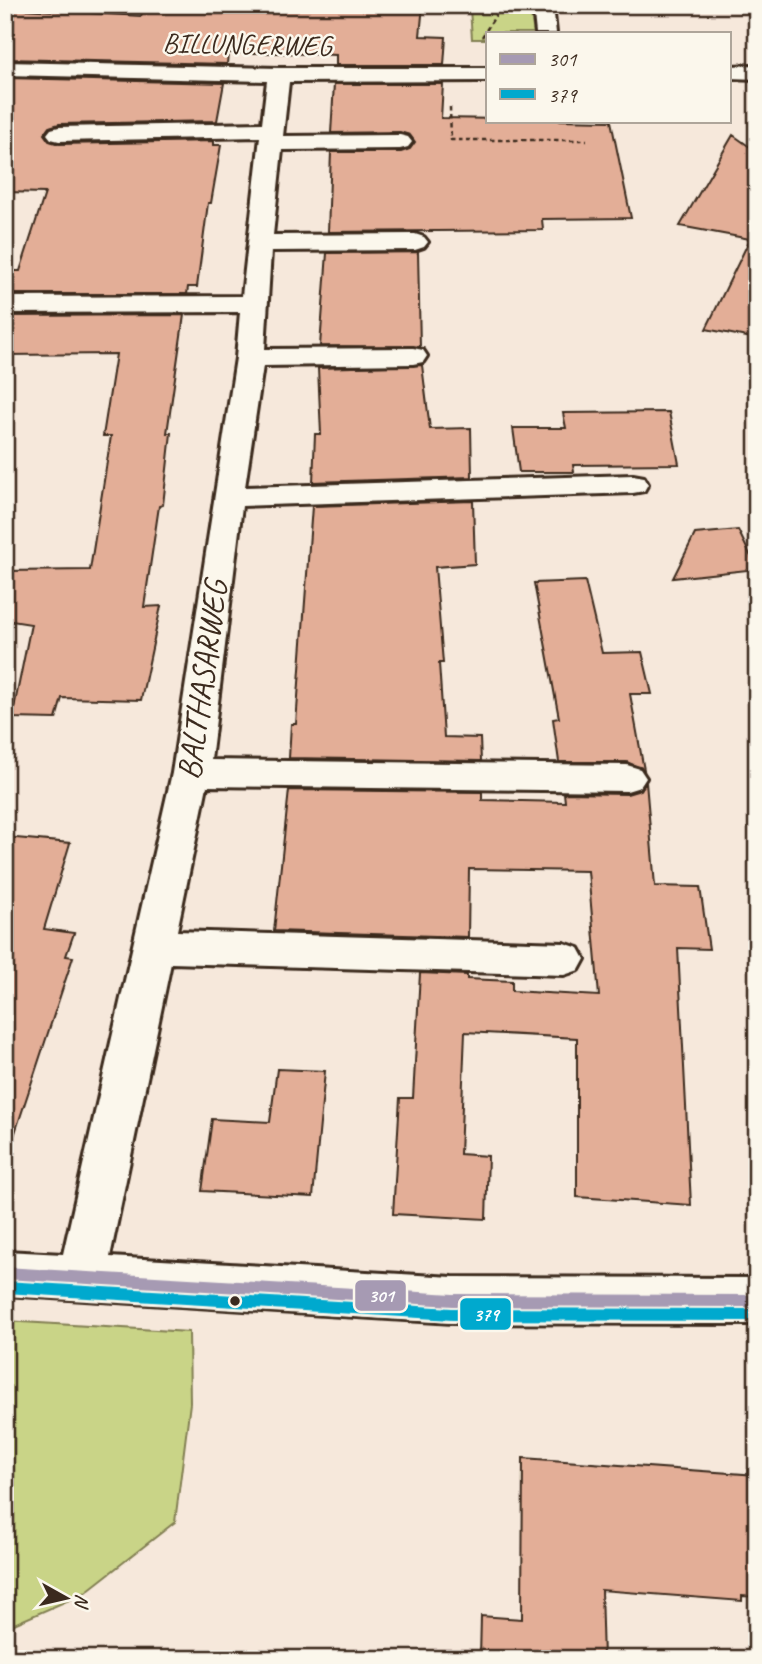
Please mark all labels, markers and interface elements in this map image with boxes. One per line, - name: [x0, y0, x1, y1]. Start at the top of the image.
- street label: BILLUNGERWEG: [162, 25, 335, 63]
- legend: [486, 32, 730, 122]
- text: 301: [548, 46, 578, 72]
- text: 379: [548, 82, 578, 108]
- street label: BALTHASARWEG: [167, 574, 237, 782]
- line badge: 301: [354, 1279, 407, 1312]
- text: 301: [368, 1284, 396, 1308]
- unlabelled marker: [228, 1294, 242, 1308]
- line badge: 379: [459, 1297, 512, 1331]
- text: 379: [473, 1303, 501, 1327]
- north arrow: [32, 1562, 102, 1632]
- text: N: [69, 1593, 95, 1611]

